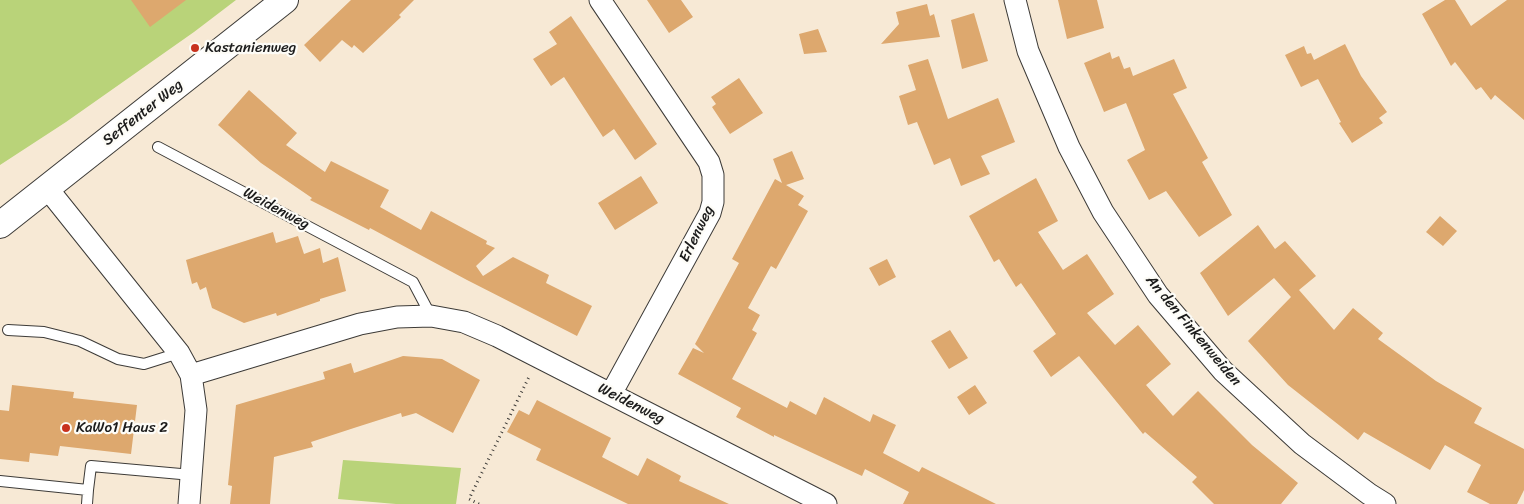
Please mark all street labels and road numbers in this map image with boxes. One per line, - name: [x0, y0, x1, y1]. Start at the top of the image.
- street label: Seffenter Weg: [99, 76, 187, 150]
- street label: Weidenweg: [240, 184, 312, 234]
- street label: Erlenweg: [676, 203, 718, 265]
- street label: An den Finkenweiden: [1141, 272, 1245, 390]
- street label: Weidenweg: [595, 380, 667, 428]

